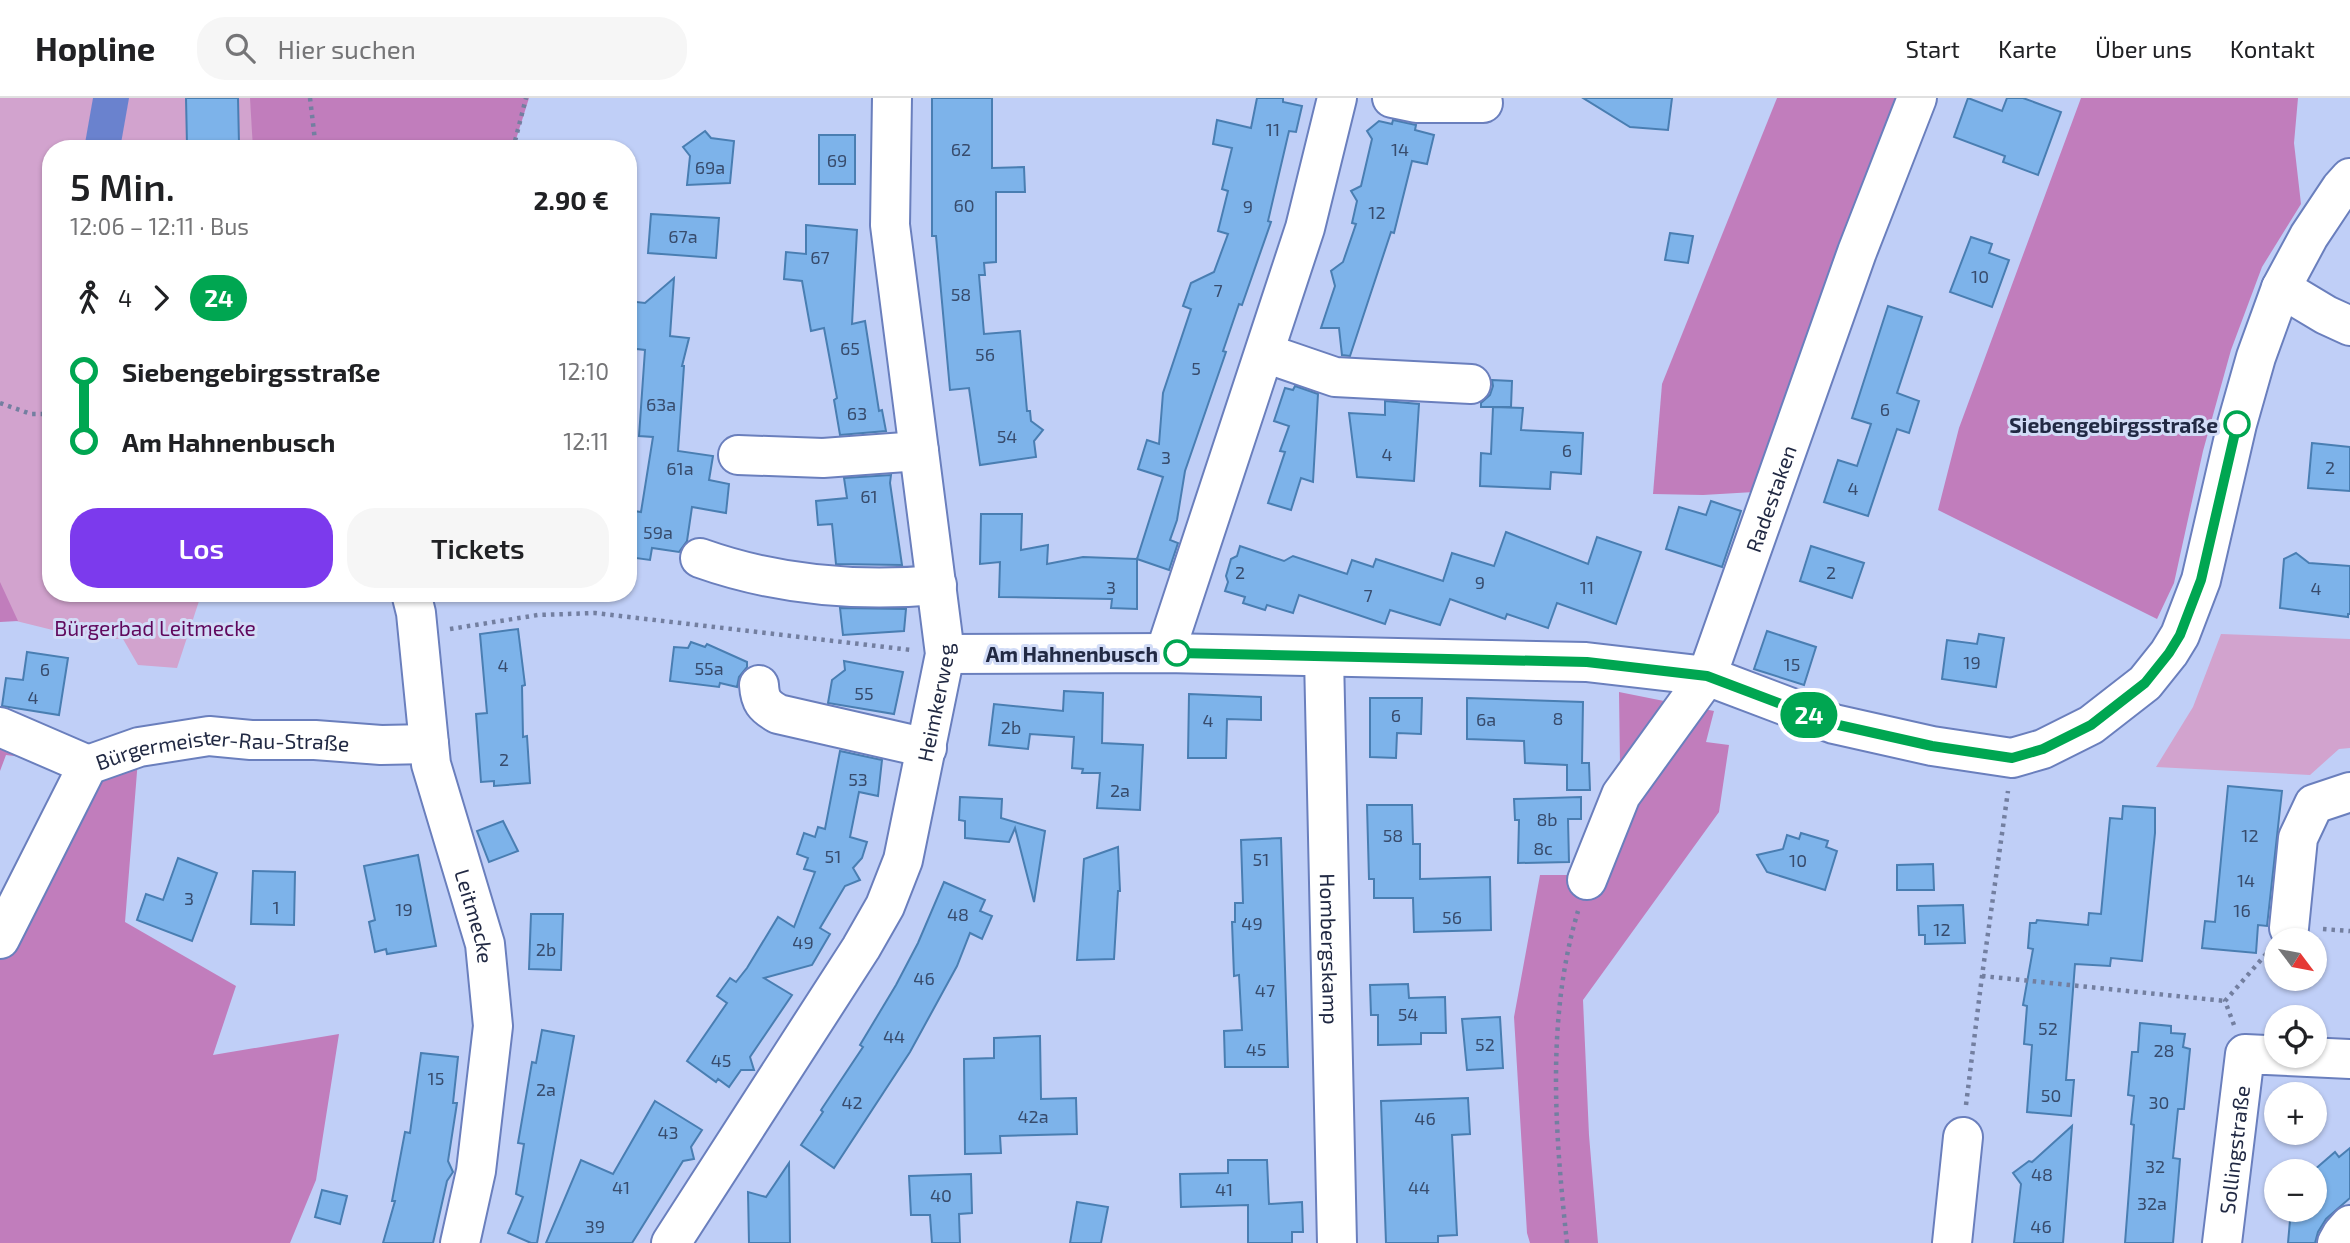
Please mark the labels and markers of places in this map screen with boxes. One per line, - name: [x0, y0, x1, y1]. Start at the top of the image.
- marker: Siebengebirgsstraße: [2224, 411, 2250, 437]
- place label: Siebengebirgsstraße: [2009, 412, 2218, 437]
- marker: Am Hahnenbusch: [1164, 640, 1190, 666]
- place label: Am Hahnenbusch: [986, 641, 1158, 666]

